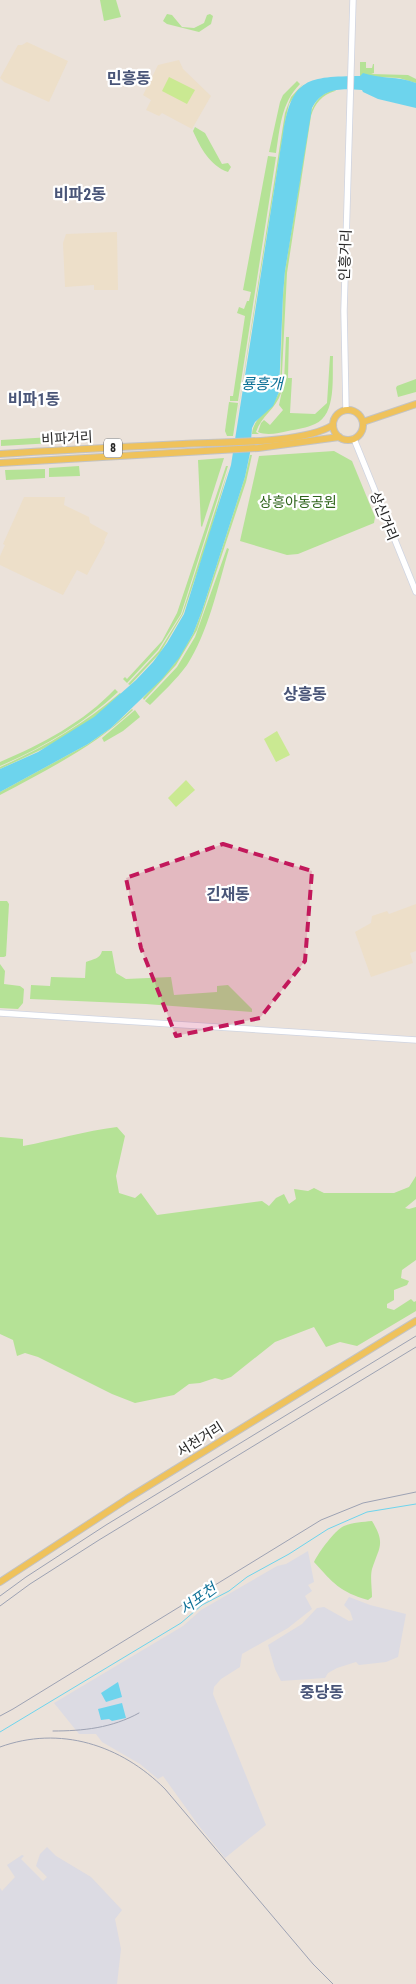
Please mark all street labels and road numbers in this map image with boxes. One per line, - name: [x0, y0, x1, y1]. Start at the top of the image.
- street label: 인흥거리: [336, 229, 354, 281]
- street label: 비파거리: [41, 429, 93, 447]
- road number: 8: [104, 438, 122, 458]
- street label: 상신거리: [367, 489, 401, 543]
- street label: 서천거리: [174, 1419, 226, 1459]

